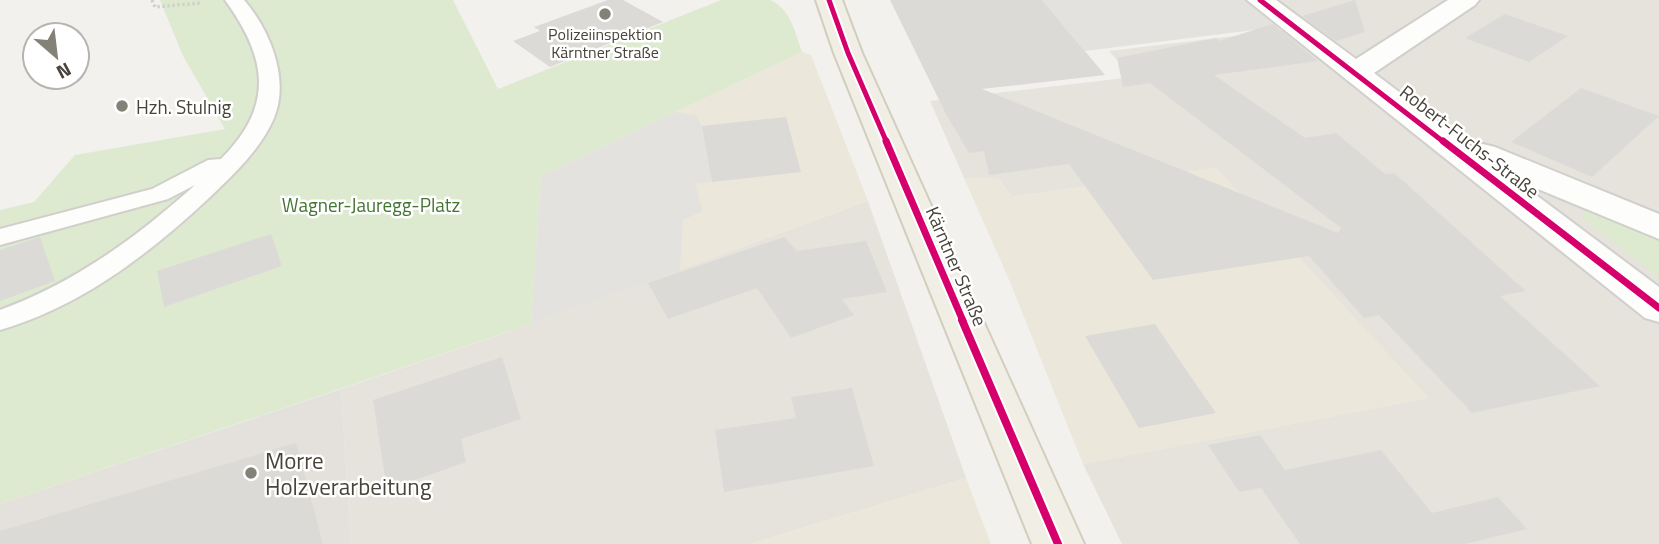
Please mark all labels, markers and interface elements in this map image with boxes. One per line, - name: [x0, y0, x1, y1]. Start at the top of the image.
- marker: Polizeiinspektion Kärntner Straße: [597, 6, 613, 22]
- north arrow: [21, 21, 91, 91]
- place label: Polizeiinspektion Kärntner Straße: [548, 22, 662, 64]
- text: N: [52, 56, 77, 87]
- street label: Robert-Fuchs-Straße: [1394, 77, 1546, 205]
- place label: Hzh. Stulnig: [136, 92, 232, 121]
- marker: Hzh. Stulnig: [114, 98, 130, 114]
- park label: Wagner-Jauregg-Platz: [282, 190, 460, 219]
- street label: Kärntner Straße: [919, 202, 995, 330]
- place label: Morre Holzverarbeitung: [265, 443, 432, 504]
- marker: Morre Holzverarbeitung: [243, 465, 259, 481]

